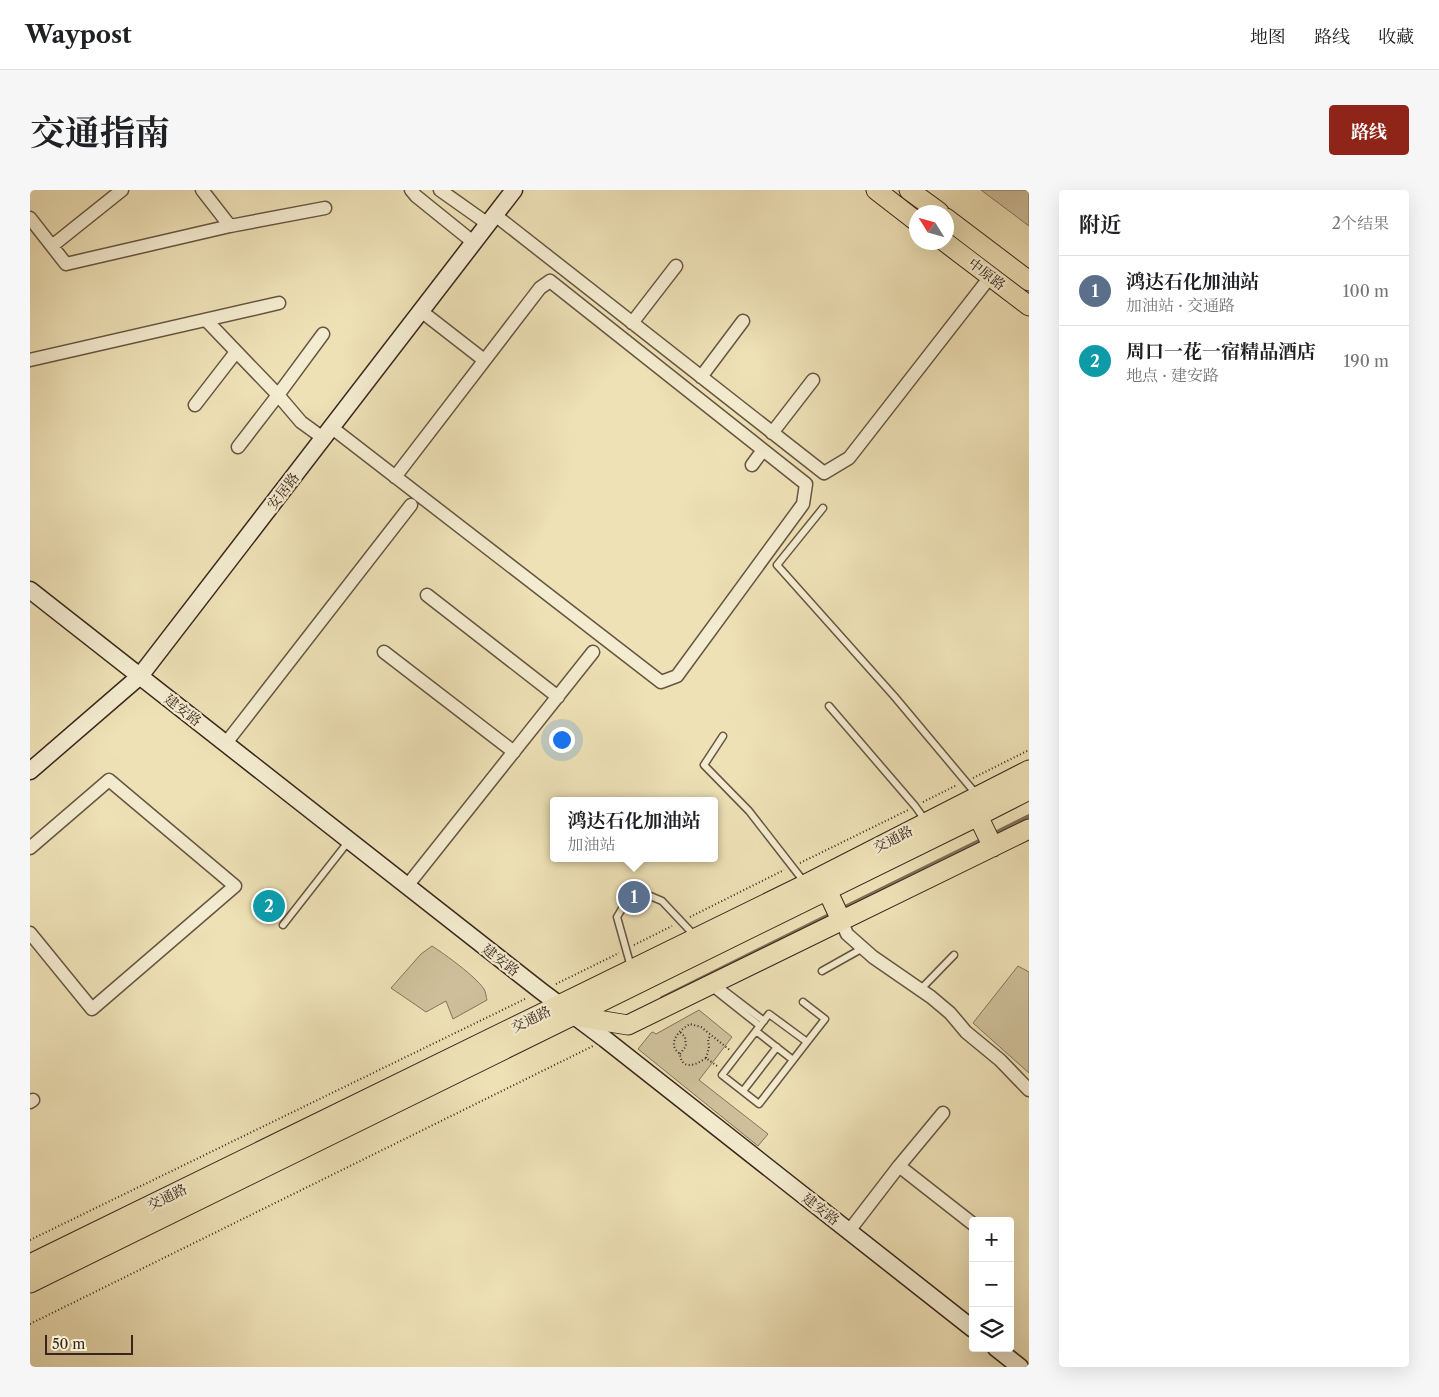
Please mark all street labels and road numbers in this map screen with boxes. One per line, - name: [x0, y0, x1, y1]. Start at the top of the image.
- street label: 中原路: [965, 254, 1009, 294]
- street label: 安居路: [263, 469, 303, 513]
- street label: 建安路: [161, 690, 205, 730]
- street label: 交通路: [870, 821, 916, 857]
- street label: 建安路: [479, 940, 523, 980]
- street label: 交通路: [508, 1002, 554, 1036]
- street label: 交通路: [144, 1180, 190, 1214]
- street label: 建安路: [799, 1189, 843, 1229]

